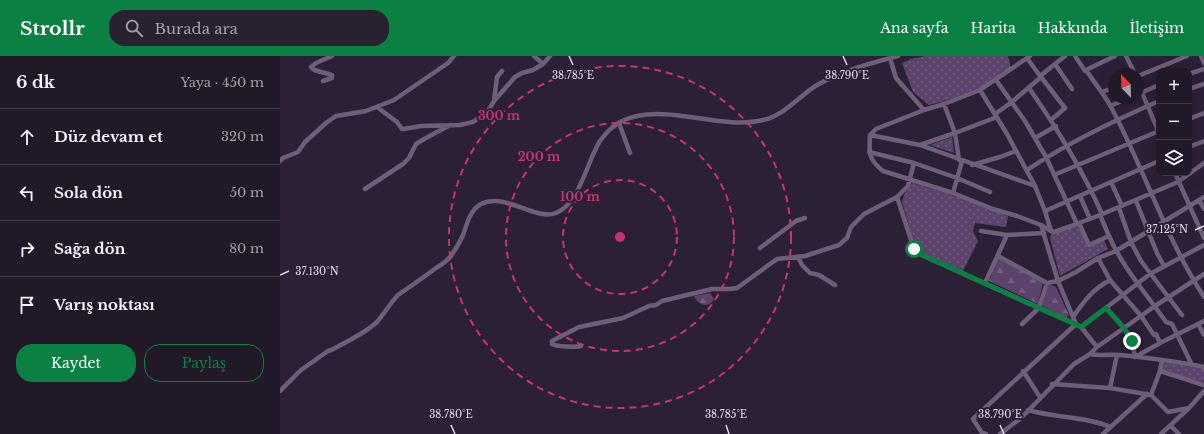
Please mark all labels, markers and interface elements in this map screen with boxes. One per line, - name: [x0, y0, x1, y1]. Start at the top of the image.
- search box: [109, 10, 389, 46]
- text: Strollr: [20, 17, 85, 40]
- icon: search: [123, 17, 145, 39]
- text: Burada ara: [155, 19, 238, 38]
- text: Ana sayfa: [880, 19, 949, 37]
- text: Harita: [971, 19, 1016, 37]
- text: Hakkında: [1038, 19, 1107, 37]
- text: İletişim: [1129, 19, 1184, 37]
- north arrow: [1108, 68, 1144, 104]
- map controls: [1156, 68, 1192, 176]
- button: +: [1156, 68, 1192, 104]
- text: 38.785°E: [552, 69, 594, 82]
- text: 38.790°E: [825, 69, 869, 82]
- text: 6 dk: [16, 72, 55, 93]
- text: Yaya · 450 m: [180, 74, 264, 91]
- button: −: [1156, 104, 1192, 140]
- text: 300 m: [478, 108, 521, 123]
- icon: ahead: [16, 126, 38, 148]
- text: Düz devam et: [54, 127, 163, 146]
- text: 320 m: [221, 128, 264, 145]
- button: layers: [1156, 140, 1192, 176]
- text: 200 m: [518, 149, 561, 164]
- icon: left: [16, 182, 38, 204]
- text: Sola dön: [54, 183, 123, 202]
- text: 50 m: [230, 184, 264, 201]
- text: 100 m: [560, 189, 601, 204]
- text: 37.125°N: [1146, 223, 1188, 236]
- centre of rings: [613, 230, 627, 244]
- icon: right: [16, 238, 38, 260]
- text: Sağa dön: [54, 239, 126, 258]
- text: 80 m: [229, 240, 264, 257]
- route start: [905, 240, 923, 258]
- text: 37.130°N: [295, 265, 339, 278]
- icon: arrive: [16, 294, 38, 316]
- text: Varış noktası: [54, 295, 155, 314]
- route end: [1123, 332, 1141, 350]
- button: Kaydet: [16, 344, 136, 382]
- button: Paylaş: [144, 344, 264, 382]
- text: 38.780°E: [429, 408, 473, 421]
- text: 38.785°E: [705, 408, 747, 421]
- text: 38.790°E: [978, 408, 1022, 421]

